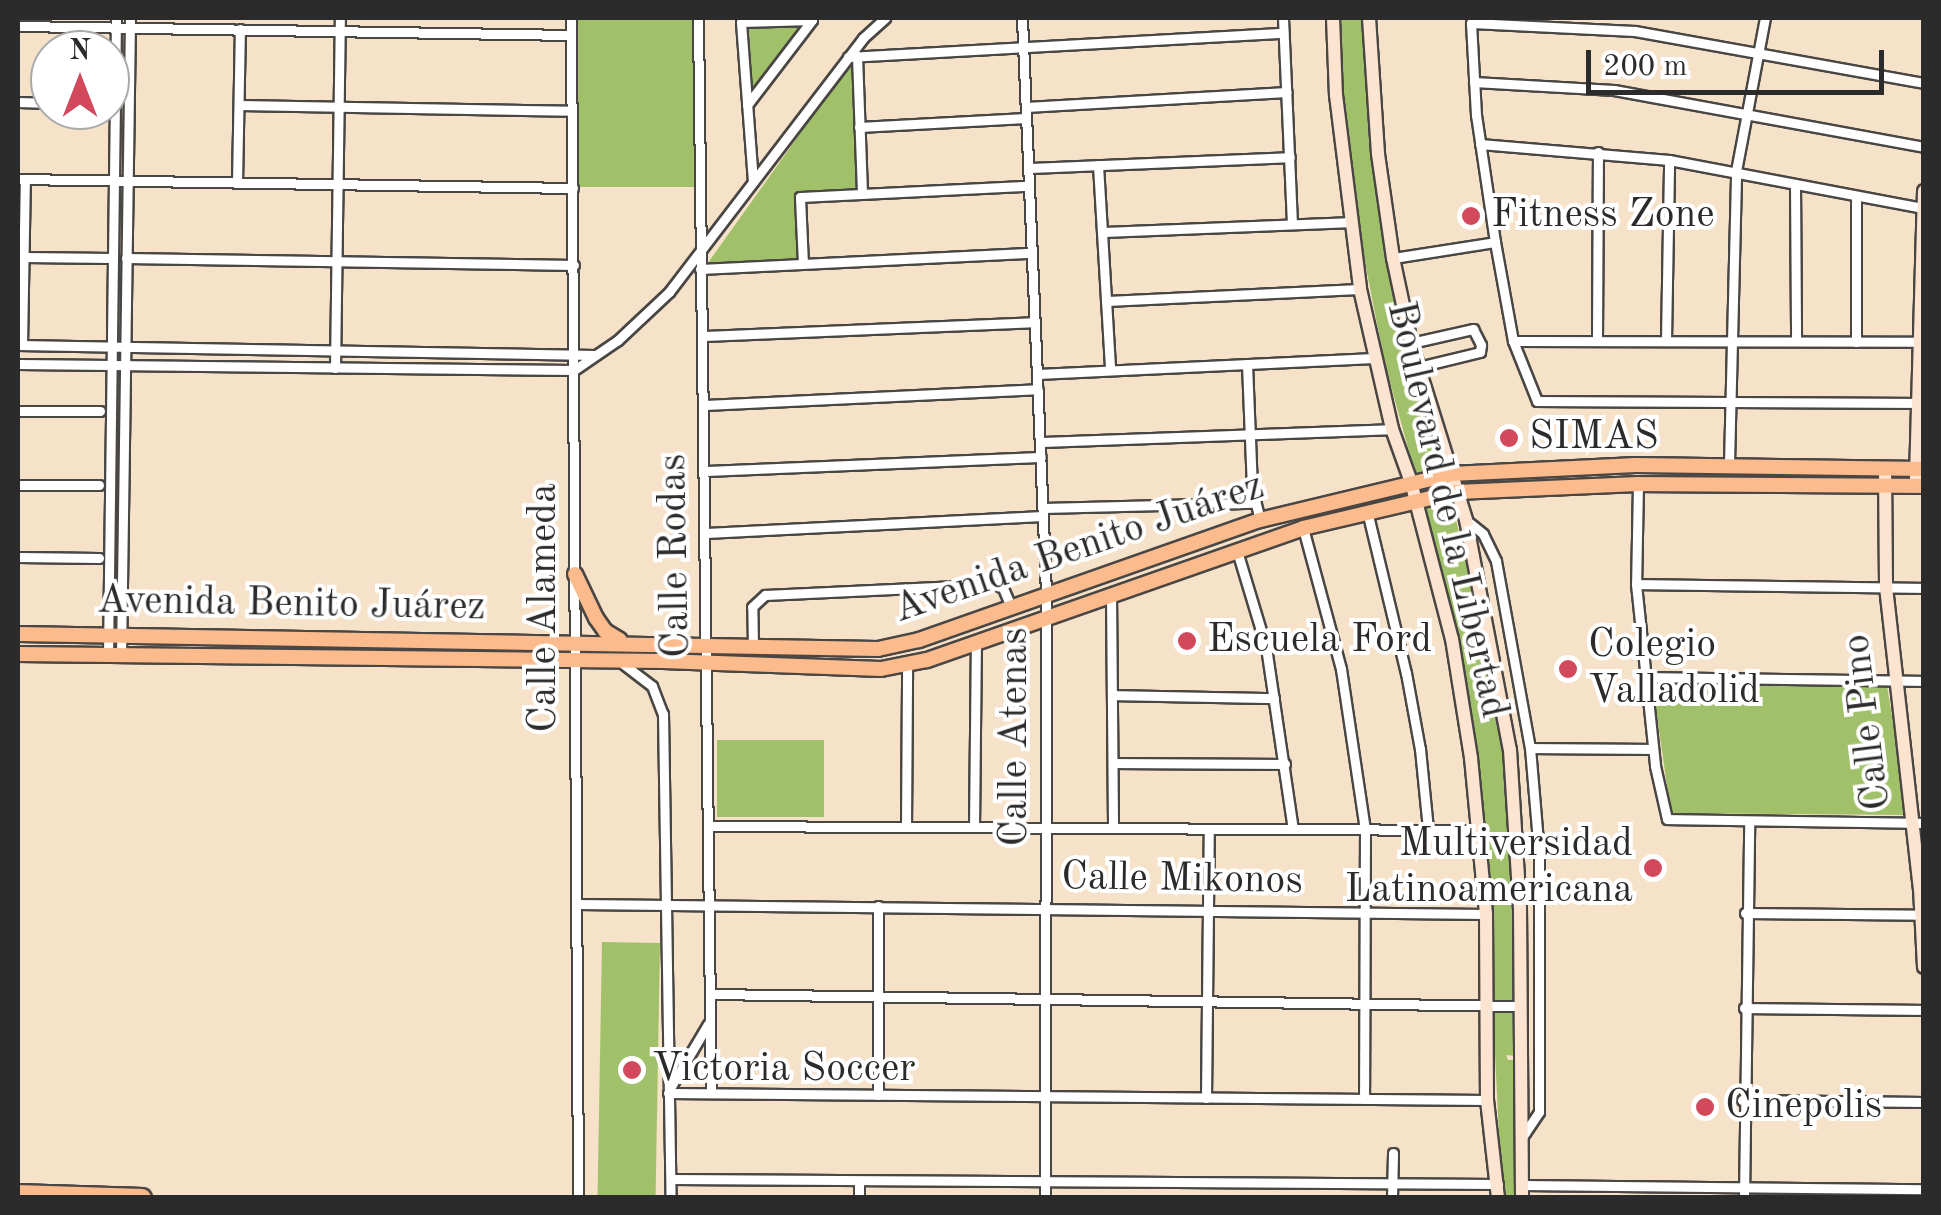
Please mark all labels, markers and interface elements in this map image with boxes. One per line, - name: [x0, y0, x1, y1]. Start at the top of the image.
- north arrow: [30, 30, 130, 130]
- scale bar: [1591, 30, 1888, 92]
- text: N: [69, 38, 91, 66]
- text: 200 m: [1603, 52, 1687, 82]
- place label: Fitness Zone: [1491, 192, 1715, 240]
- marker: Fitness Zone: [1460, 205, 1482, 227]
- street label: Boulevard de la Libertad: [1375, 297, 1517, 723]
- place label: SIMAS: [1529, 414, 1658, 462]
- marker: SIMAS: [1498, 427, 1520, 449]
- street label: Calle Rodas: [650, 453, 702, 659]
- street label: Avenida Benito Juárez: [888, 463, 1270, 635]
- street label: Calle Alameda: [521, 483, 569, 733]
- street label: Avenida Benito Juárez: [96, 578, 486, 632]
- place label: Escuela Ford: [1207, 617, 1432, 665]
- place label: Colegio Valladolid: [1588, 622, 1760, 716]
- street label: Calle Atenas: [992, 627, 1040, 847]
- marker: Escuela Ford: [1176, 630, 1198, 652]
- street label: Calle Pino: [1833, 631, 1903, 813]
- marker: Colegio Valladolid: [1557, 658, 1579, 680]
- place label: Multiversidad Latinoamericana: [1345, 821, 1633, 915]
- street label: Calle Mikonos: [1061, 854, 1303, 906]
- marker: Multiversidad Latinoamericana: [1642, 857, 1664, 879]
- place label: Victoria Soccer: [652, 1046, 916, 1094]
- marker: Victoria Soccer: [621, 1059, 643, 1081]
- place label: Cinepolis: [1725, 1083, 1882, 1131]
- marker: Cinepolis: [1694, 1096, 1716, 1118]

